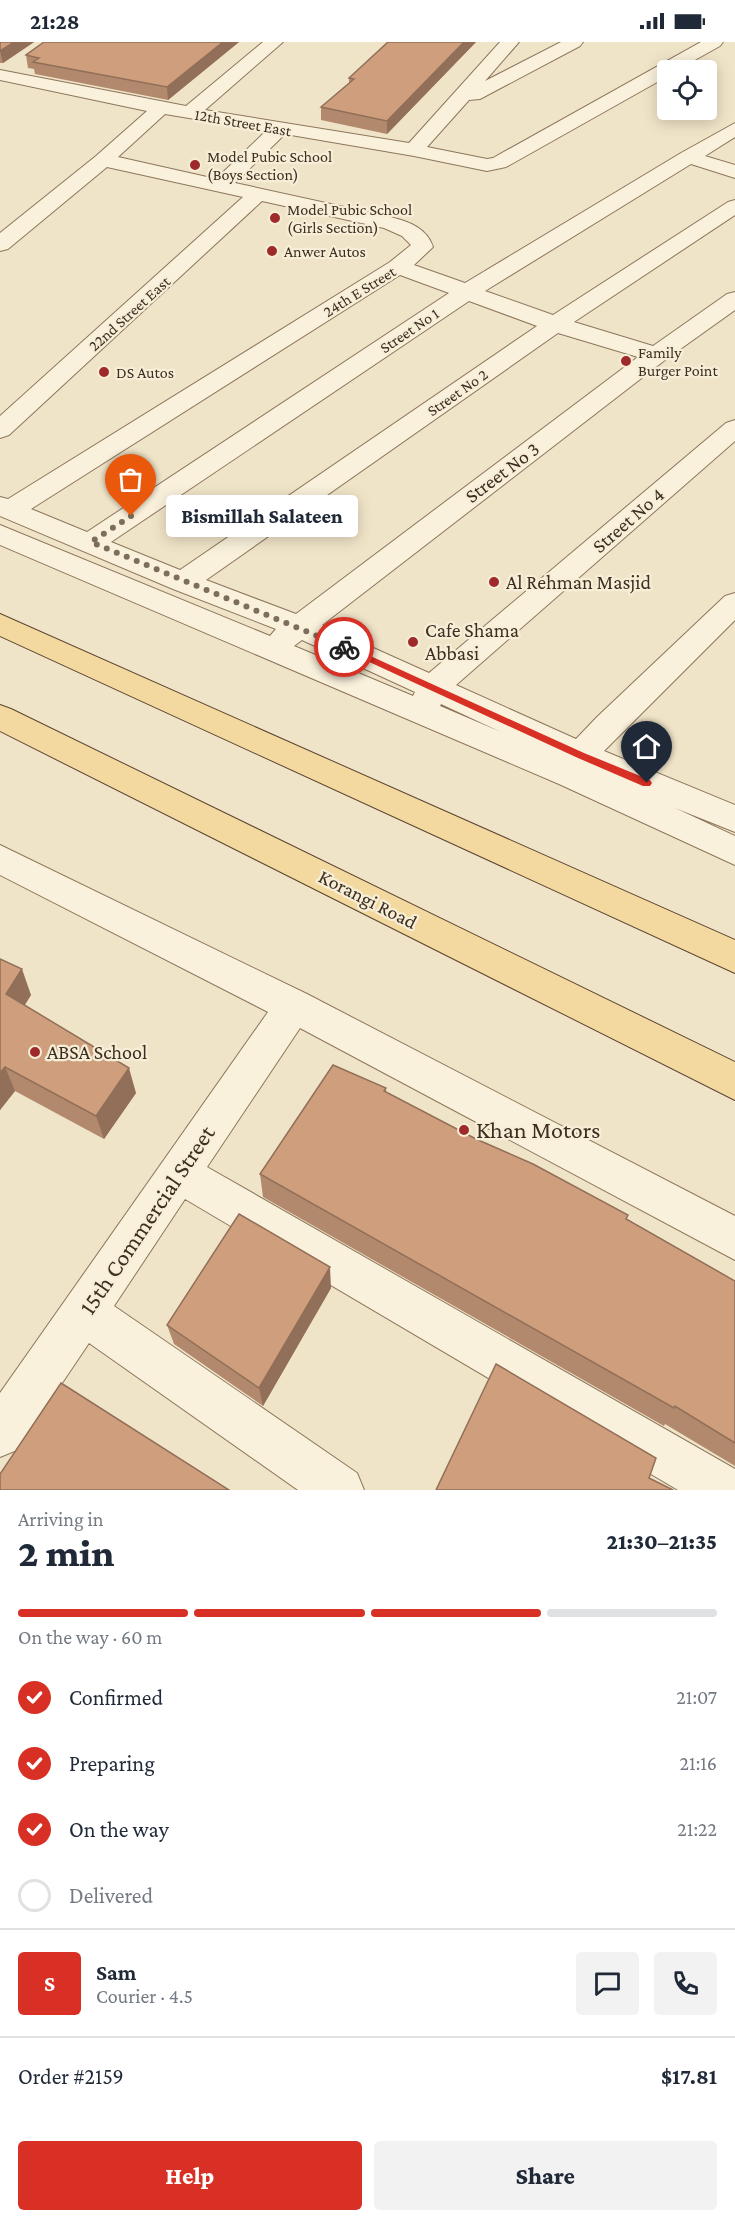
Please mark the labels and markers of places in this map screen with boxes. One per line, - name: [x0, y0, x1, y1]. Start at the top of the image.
- place label: Model Pubic School (Boys Section): [207, 148, 332, 184]
- marker: Model Pubic School (Boys Section): [188, 158, 202, 172]
- place label: Model Pubic School (Girls Section): [287, 201, 412, 237]
- marker: Model Pubic School (Girls Section): [268, 211, 282, 225]
- place label: Anwer Autos: [284, 243, 366, 260]
- marker: Anwer Autos: [265, 244, 279, 258]
- place label: Family Burger Point: [638, 344, 718, 380]
- marker: Family Burger Point: [619, 354, 633, 368]
- place label: DS Autos: [116, 364, 174, 381]
- marker: DS Autos: [97, 365, 111, 379]
- pin: [105, 454, 156, 516]
- callout: Bismillah Salateen: [167, 495, 359, 537]
- place label: Al Rehman Masjid: [506, 571, 651, 594]
- marker: Al Rehman Masjid: [487, 575, 501, 589]
- place label: Cafe Shama Abbasi: [425, 619, 519, 664]
- marker: Cafe Shama Abbasi: [406, 635, 420, 649]
- pin: [621, 721, 672, 783]
- place label: ABSA School: [47, 1041, 147, 1063]
- marker: ABSA School: [28, 1045, 42, 1059]
- place label: Khan Motors: [476, 1116, 600, 1143]
- marker: Khan Motors: [457, 1123, 471, 1137]

